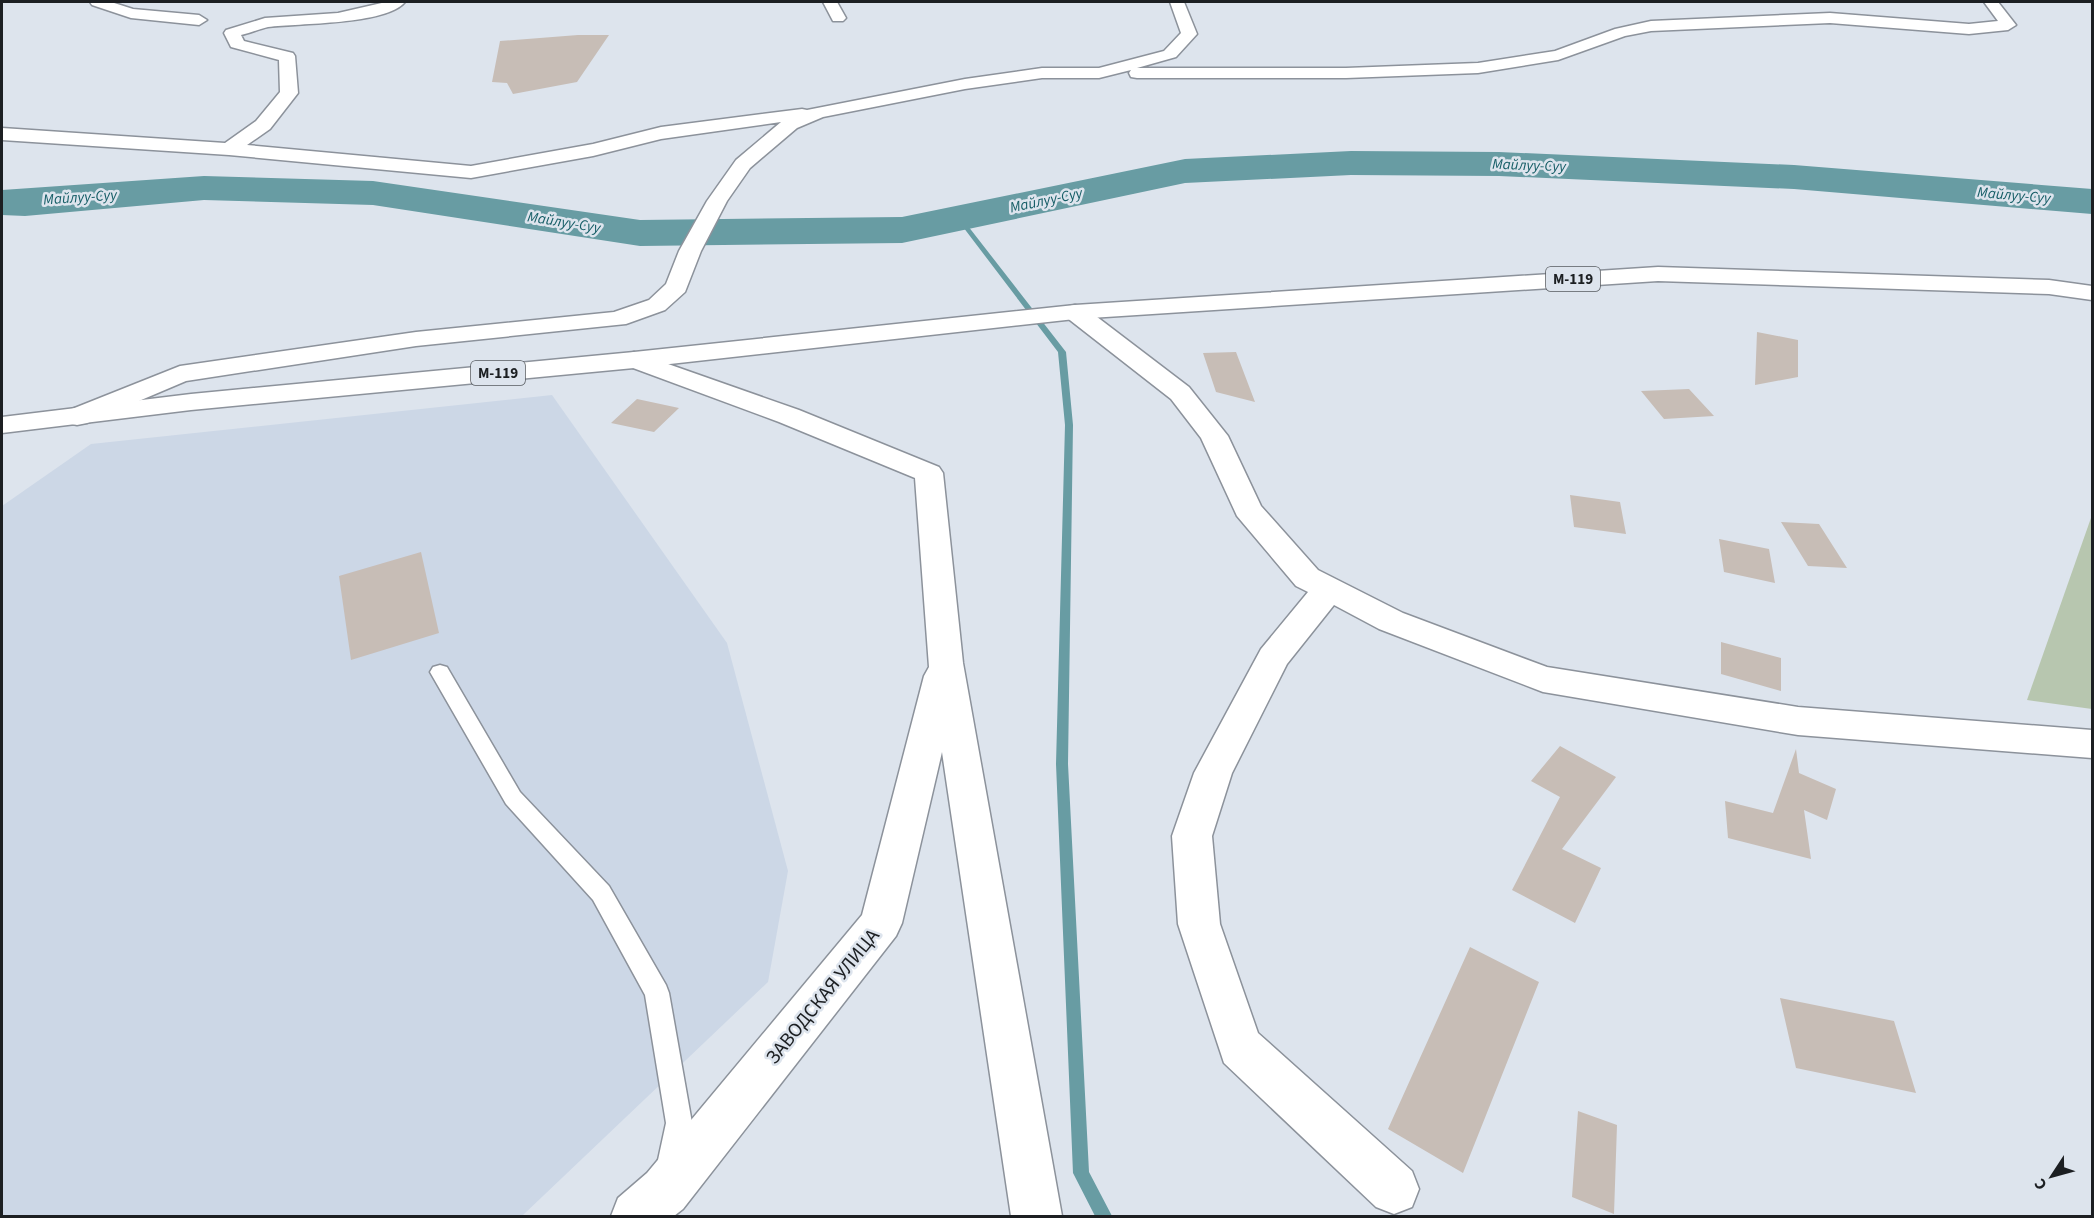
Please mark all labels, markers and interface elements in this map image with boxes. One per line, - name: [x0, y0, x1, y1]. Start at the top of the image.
- water label: Майлуу-Суу: [1492, 154, 1567, 177]
- water label: Майлуу-Суу: [1008, 182, 1086, 218]
- water label: Майлуу-Суу: [1976, 182, 2053, 209]
- water label: Майлуу-Суу: [43, 184, 119, 211]
- water label: Майлуу-Суу: [526, 206, 603, 239]
- road number: М-119: [1546, 267, 1600, 291]
- road number: М-119: [471, 361, 525, 385]
- street label: ЗАВОДСКАЯ УЛИЦА: [759, 923, 886, 1070]
- north arrow: [2022, 1146, 2082, 1206]
- text: С: [2029, 1174, 2052, 1194]

